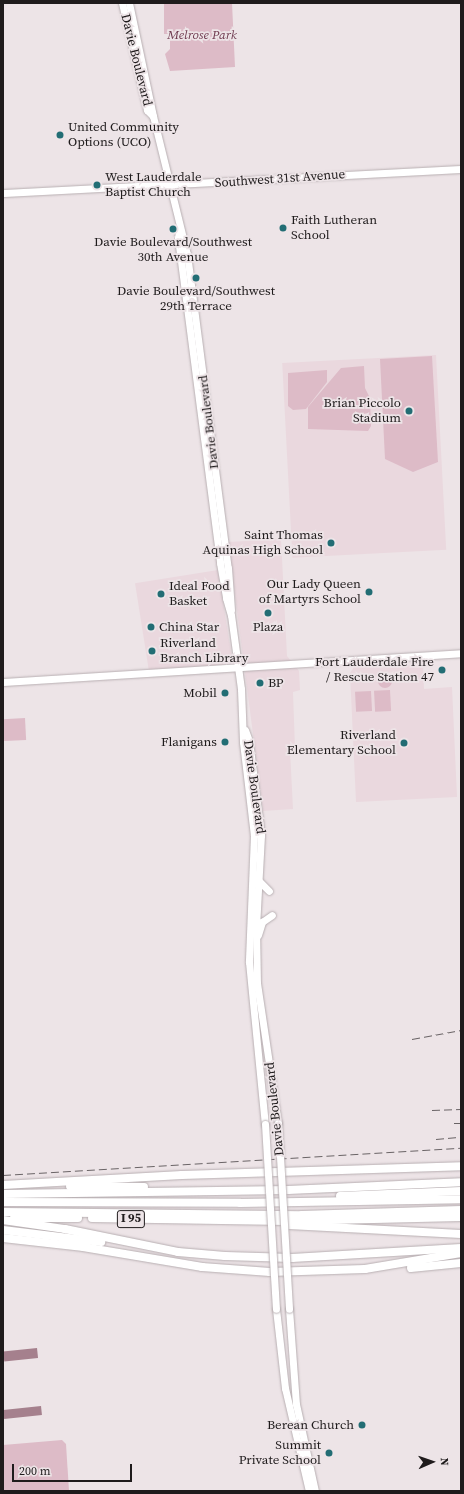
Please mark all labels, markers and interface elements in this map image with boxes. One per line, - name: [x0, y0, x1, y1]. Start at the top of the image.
- street label: Davie Boulevard: [117, 12, 155, 108]
- park label: Melrose Park: [167, 27, 237, 43]
- place label: United Community Options (UCO): [68, 120, 179, 151]
- marker: United Community Options (UCO): [55, 130, 65, 140]
- street label: Southwest 31st Avenue: [214, 167, 346, 191]
- place label: West Lauderdale Baptist Church: [105, 170, 202, 201]
- marker: West Lauderdale Baptist Church: [92, 180, 102, 190]
- place label: Faith Lutheran School: [291, 213, 377, 244]
- marker: Faith Lutheran School: [278, 223, 288, 233]
- marker: Davie Boulevard/Southwest 30th Avenue: [168, 224, 178, 234]
- place label: Davie Boulevard/Southwest 30th Avenue: [94, 235, 252, 266]
- marker: Davie Boulevard/Southwest 29th Terrace: [191, 273, 201, 283]
- place label: Davie Boulevard/Southwest 29th Terrace: [117, 284, 275, 315]
- street label: Davie Boulevard: [196, 374, 222, 470]
- place label: Brian Piccolo Stadium: [324, 396, 401, 427]
- marker: Brian Piccolo Stadium: [404, 406, 414, 416]
- place label: Saint Thomas Aquinas High School: [203, 528, 323, 559]
- marker: Saint Thomas Aquinas High School: [326, 538, 336, 548]
- place label: Our Lady Queen of Martyrs School: [259, 577, 361, 608]
- place label: Ideal Food Basket: [169, 579, 230, 610]
- marker: Our Lady Queen of Martyrs School: [364, 587, 374, 597]
- marker: Ideal Food Basket: [156, 589, 166, 599]
- marker: Plaza: [263, 608, 273, 618]
- place label: China Star: [159, 619, 219, 635]
- place label: Plaza: [253, 619, 283, 635]
- marker: China Star: [146, 622, 156, 632]
- place label: Riverland Branch Library: [160, 636, 248, 667]
- marker: Riverland Branch Library: [147, 646, 157, 656]
- place label: Fort Lauderdale Fire / Rescue Station 47: [315, 655, 434, 686]
- marker: Fort Lauderdale Fire / Rescue Station 47: [437, 665, 447, 675]
- place label: BP: [268, 675, 284, 691]
- marker: BP: [255, 678, 265, 688]
- place label: Mobil: [183, 685, 217, 701]
- marker: Mobil: [220, 688, 230, 698]
- place label: Riverland Elementary School: [287, 728, 396, 759]
- place label: Flanigans: [161, 734, 217, 750]
- marker: Flanigans: [220, 737, 230, 747]
- marker: Riverland Elementary School: [399, 738, 409, 748]
- street label: Davie Boulevard: [240, 739, 268, 835]
- street label: Davie Boulevard: [262, 1061, 288, 1157]
- road number: I 95: [116, 1209, 146, 1229]
- place label: Berean Church: [267, 1417, 354, 1433]
- marker: Berean Church: [357, 1420, 367, 1430]
- place label: Summit Private School: [239, 1438, 321, 1469]
- north arrow: [412, 1442, 452, 1482]
- marker: Summit Private School: [324, 1448, 334, 1458]
- scale bar: [14, 1456, 134, 1482]
- text: N: [437, 1457, 452, 1466]
- text: 200 m: [19, 1463, 51, 1479]

